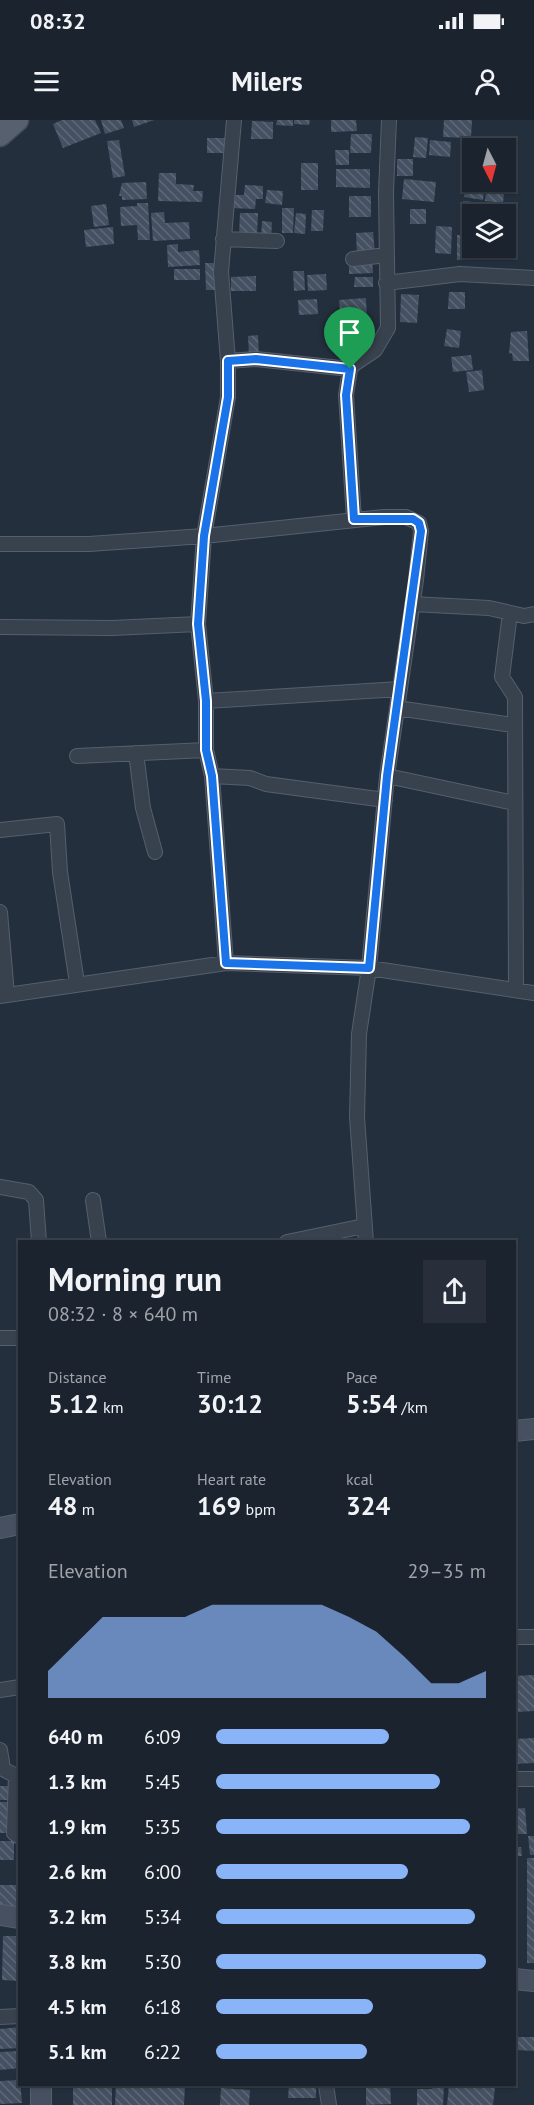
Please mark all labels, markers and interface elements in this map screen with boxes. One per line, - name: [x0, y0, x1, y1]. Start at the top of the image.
- text: 08:32: [30, 7, 86, 35]
- text: Milers: [231, 64, 303, 98]
- icon: menu: [30, 65, 63, 98]
- icon: person: [471, 65, 504, 98]
- north arrow: [462, 138, 516, 192]
- map controls: [462, 138, 516, 258]
- button: layers: [462, 204, 516, 258]
- pin: [324, 307, 375, 369]
- icon: arrive: [333, 316, 366, 349]
- text: Morning run: [48, 1257, 222, 1300]
- button: share: [423, 1260, 486, 1323]
- text: 08:32 · 8 × 640 m: [48, 1301, 198, 1327]
- text: Distance: [48, 1367, 107, 1387]
- text: Time: [197, 1367, 231, 1387]
- text: Pace: [346, 1367, 377, 1387]
- text: 5.12: [48, 1387, 99, 1420]
- text: 30:12: [197, 1387, 263, 1420]
- text: 5:54: [346, 1387, 397, 1420]
- text: km: [99, 1397, 124, 1417]
- text: /km: [397, 1397, 428, 1417]
- text: Elevation: [48, 1469, 112, 1489]
- text: Heart rate: [197, 1469, 266, 1489]
- text: kcal: [346, 1469, 373, 1489]
- text: 48: [48, 1489, 77, 1522]
- text: 169: [197, 1489, 241, 1522]
- text: 324: [346, 1489, 390, 1522]
- text: m: [77, 1499, 95, 1519]
- text: bpm: [241, 1499, 276, 1519]
- text: Elevation: [48, 1558, 128, 1584]
- text: 29–35 m: [408, 1558, 486, 1584]
- text: 640 m: [48, 1724, 103, 1750]
- text: 6:09: [144, 1724, 181, 1750]
- text: 1.3 km: [48, 1769, 107, 1795]
- text: 5:45: [144, 1769, 181, 1795]
- text: 1.9 km: [48, 1814, 107, 1840]
- text: 5:35: [144, 1814, 181, 1840]
- text: 2.6 km: [48, 1859, 107, 1885]
- text: 6:00: [144, 1859, 181, 1885]
- text: 3.2 km: [48, 1904, 107, 1930]
- text: 5:34: [144, 1904, 181, 1930]
- text: 3.8 km: [48, 1949, 107, 1975]
- text: 5:30: [144, 1949, 181, 1975]
- text: 4.5 km: [48, 1994, 107, 2020]
- text: 6:18: [144, 1994, 181, 2020]
- text: 5.1 km: [48, 2039, 107, 2065]
- text: 6:22: [144, 2039, 181, 2065]

